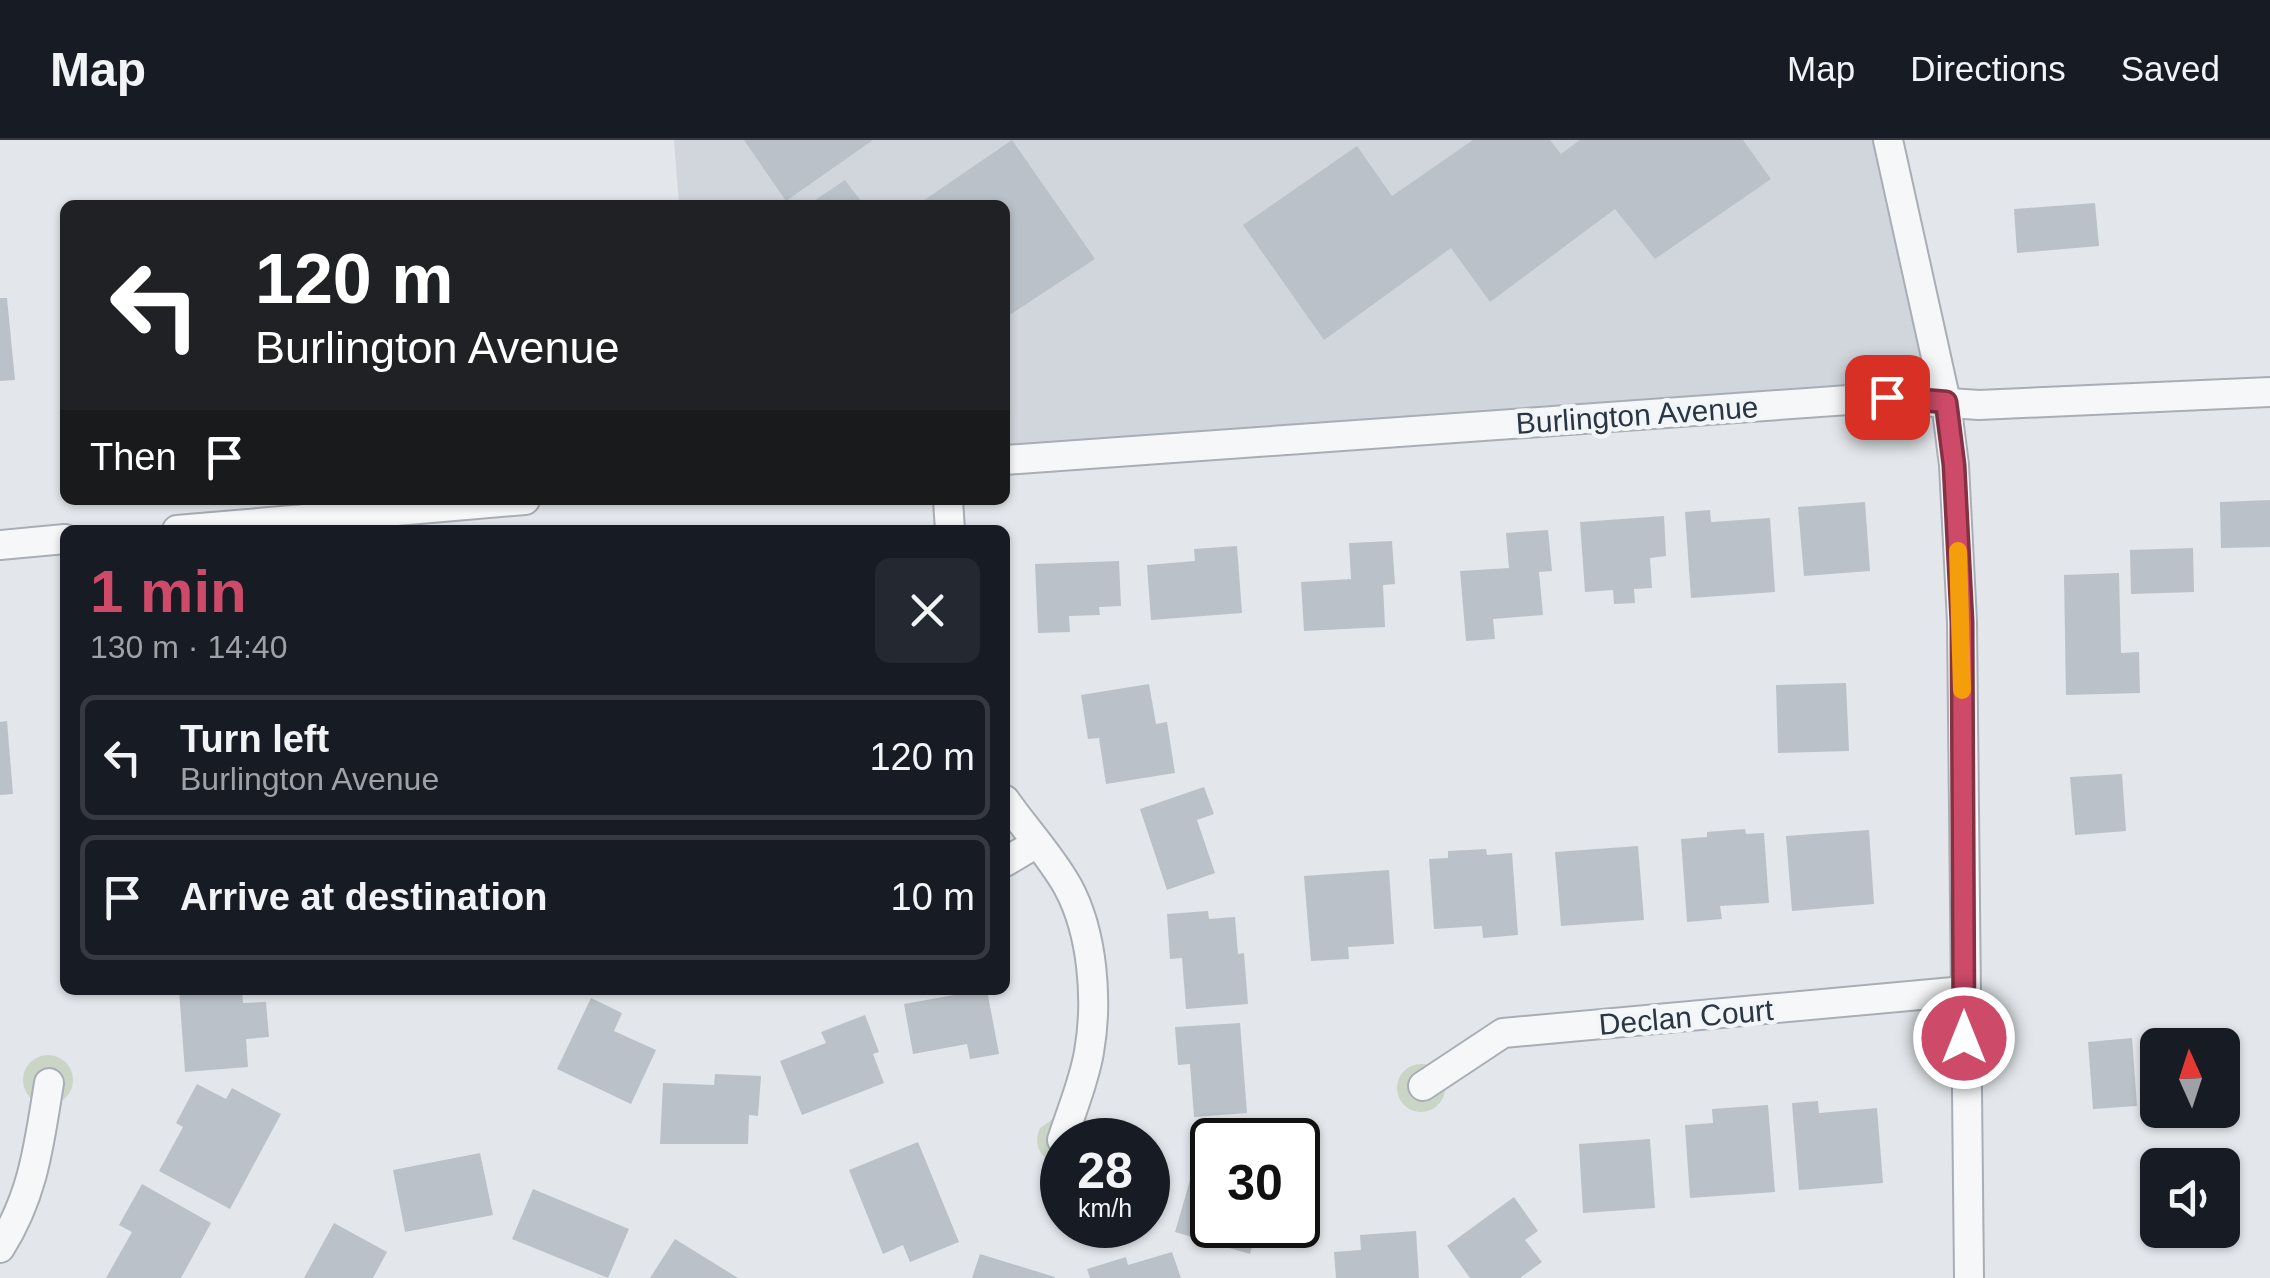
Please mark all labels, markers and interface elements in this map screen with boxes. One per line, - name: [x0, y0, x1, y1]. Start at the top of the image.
- text: Map: [50, 43, 146, 96]
- text: Map: [1787, 49, 1855, 88]
- text: Directions: [1910, 49, 2066, 88]
- text: Saved: [2121, 49, 2220, 88]
- icon: left: [90, 240, 220, 370]
- text: 120 m: [255, 240, 453, 318]
- text: Burlington Avenue: [255, 322, 619, 373]
- pin: [1845, 355, 1930, 440]
- icon: arrive: [1860, 370, 1915, 425]
- street label: Burlington Avenue: [1515, 390, 1759, 440]
- icon: arrive: [197, 430, 252, 485]
- text: Then: [90, 436, 177, 478]
- text: 1 min: [90, 558, 247, 625]
- button: close: [875, 558, 980, 663]
- text: 130 m · 14:40: [90, 629, 287, 665]
- text: Turn left: [180, 718, 329, 760]
- icon: left: [95, 730, 150, 785]
- text: 120 m: [869, 736, 975, 778]
- text: Burlington Avenue: [180, 761, 439, 797]
- icon: arrive: [95, 870, 150, 925]
- text: Arrive at destination: [180, 876, 547, 918]
- text: 10 m: [891, 876, 975, 918]
- position arrow: [1912, 986, 2016, 1090]
- street label: Declan Court: [1597, 993, 1775, 1041]
- north arrow: [2140, 1028, 2240, 1128]
- map controls: [2140, 1028, 2240, 1248]
- speed limit sign: 30: [1190, 1118, 1320, 1248]
- text: 28: [1077, 1143, 1133, 1199]
- button: sound: [2140, 1148, 2240, 1248]
- text: km/h: [1078, 1194, 1132, 1222]

